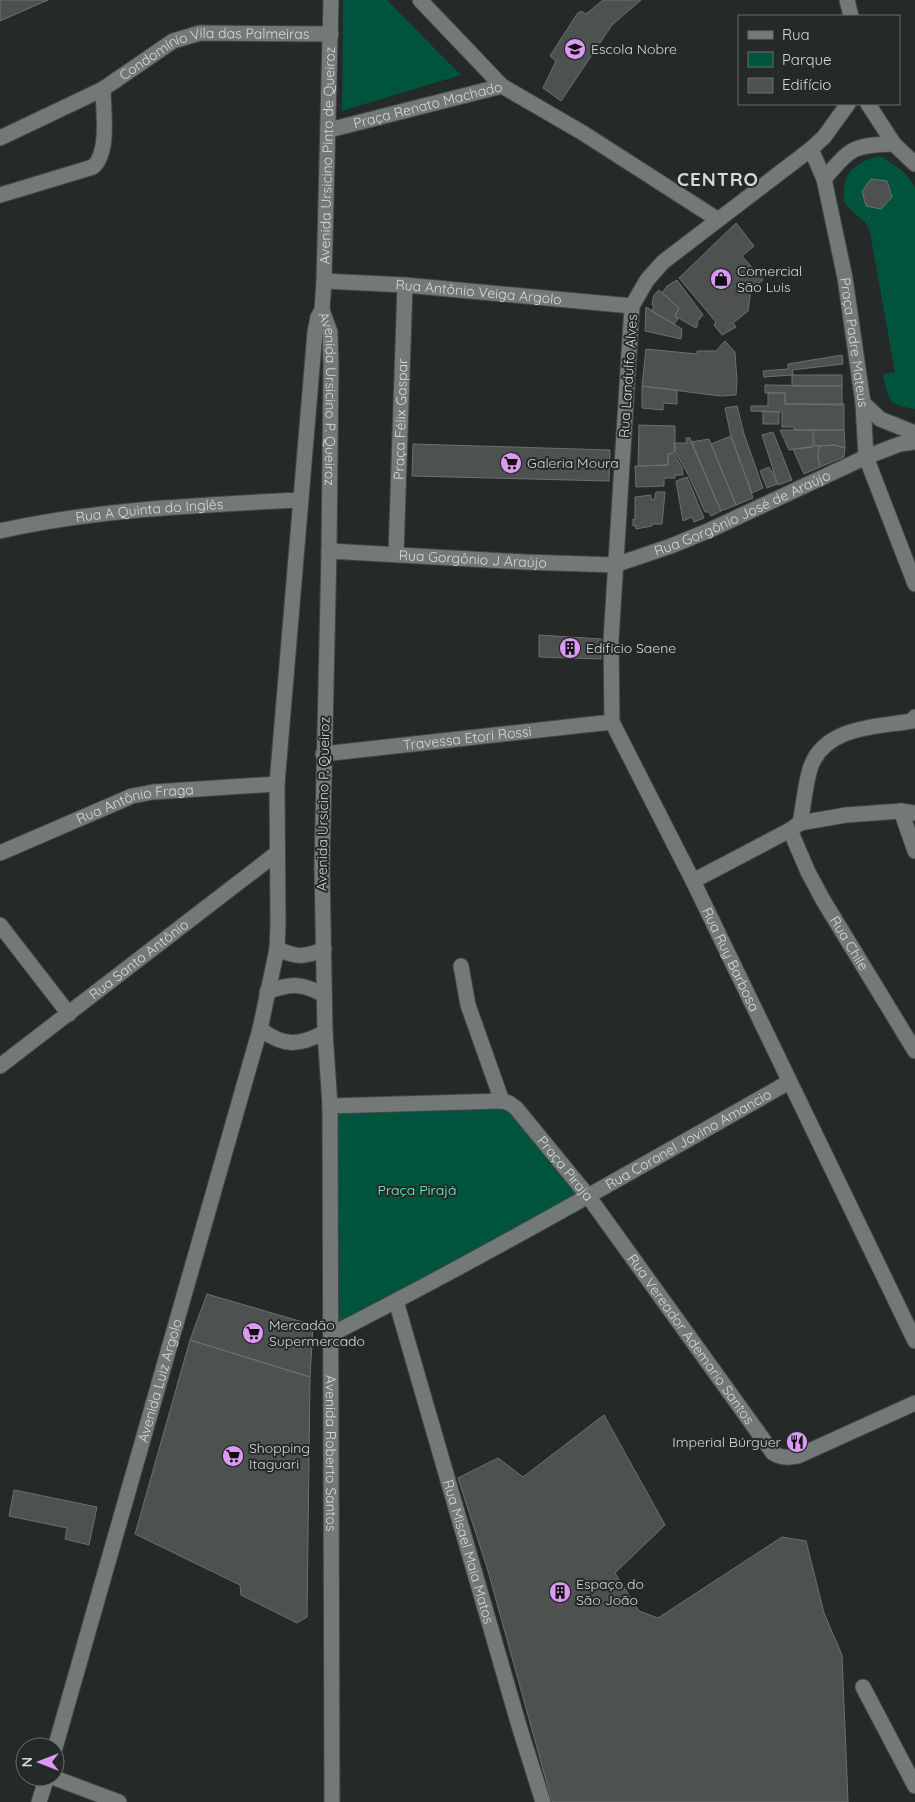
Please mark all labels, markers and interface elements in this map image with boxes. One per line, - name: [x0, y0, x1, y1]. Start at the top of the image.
- legend: [738, 15, 900, 105]
- street label: Condomínio Vila das Palmeiras: [116, 24, 310, 84]
- text: Rua: [782, 25, 810, 44]
- school or university icon: Escola Nobre: [563, 37, 587, 61]
- place label: Escola Nobre: [591, 40, 677, 58]
- street label: Avenida Ursicino Pinto de Queiroz: [315, 46, 339, 265]
- text: Parque: [782, 50, 832, 69]
- text: Edifício: [782, 75, 831, 94]
- street label: Praça Renato Machado: [351, 77, 504, 132]
- district label: CENTRO: [677, 167, 759, 191]
- place label: Comercial São Luis: [737, 262, 802, 296]
- shop icon: Comercial São Luis: [709, 267, 733, 291]
- street label: Rua Antônio Veiga Argolo: [395, 276, 563, 308]
- street label: Praça Padre Mateus: [836, 276, 872, 408]
- street label: Avenida Ursicino P. Queiroz: [314, 309, 340, 486]
- street label: Rua Landulfo Alves: [615, 314, 641, 438]
- street label: Praça Félix Gaspar: [389, 357, 412, 480]
- supermarket icon: Galeria Moura: [499, 451, 523, 475]
- place label: Galeria Moura: [527, 454, 619, 472]
- street label: Rua Gorgônio José de Araújo: [652, 466, 833, 560]
- street label: Rua A Quinta do Inglês: [74, 495, 224, 526]
- street label: Rua Gorgônio J Araújo: [398, 546, 547, 572]
- building icon: Edifício Saene: [558, 636, 582, 660]
- place label: Edifício Saene: [586, 639, 676, 657]
- street label: Avenida Ursicino P. Queiroz: [312, 716, 334, 891]
- street label: Travessa Etori Rossi: [402, 722, 532, 754]
- street label: Rua Antônio Fraga: [74, 780, 194, 828]
- street label: Rua Ruy Barbosa: [698, 904, 764, 1015]
- street label: Rua Chile: [826, 913, 873, 974]
- street label: Rua Santo Antônio: [85, 915, 192, 1003]
- street label: Rua Coronel Jovino Amancio: [602, 1085, 774, 1194]
- street label: Praça Piraja: [533, 1132, 597, 1205]
- park label: Praça Pirajá: [378, 1181, 456, 1199]
- street label: Rua Vereador Ademario Santos: [624, 1250, 758, 1428]
- place label: Mercadão Supermercado: [269, 1316, 365, 1350]
- street label: Avenida Luiz Argolo: [134, 1317, 186, 1444]
- supermarket icon: Mercadão Supermercado: [241, 1321, 265, 1345]
- street label: Avenida Roberto Santos: [322, 1375, 340, 1532]
- restaurant icon: Imperial Búrguer: [785, 1430, 809, 1454]
- place label: Imperial Búrguer: [672, 1433, 782, 1451]
- place label: Shopping Itaguari: [249, 1439, 310, 1473]
- supermarket icon: Shopping Itaguari: [221, 1444, 245, 1468]
- street label: Rua Misael Maia Matos: [439, 1477, 498, 1626]
- place label: Espaço do São João: [576, 1575, 644, 1609]
- building icon: Espaço do São João: [548, 1580, 572, 1604]
- north arrow: [15, 1737, 65, 1787]
- text: N: [18, 1757, 36, 1767]

